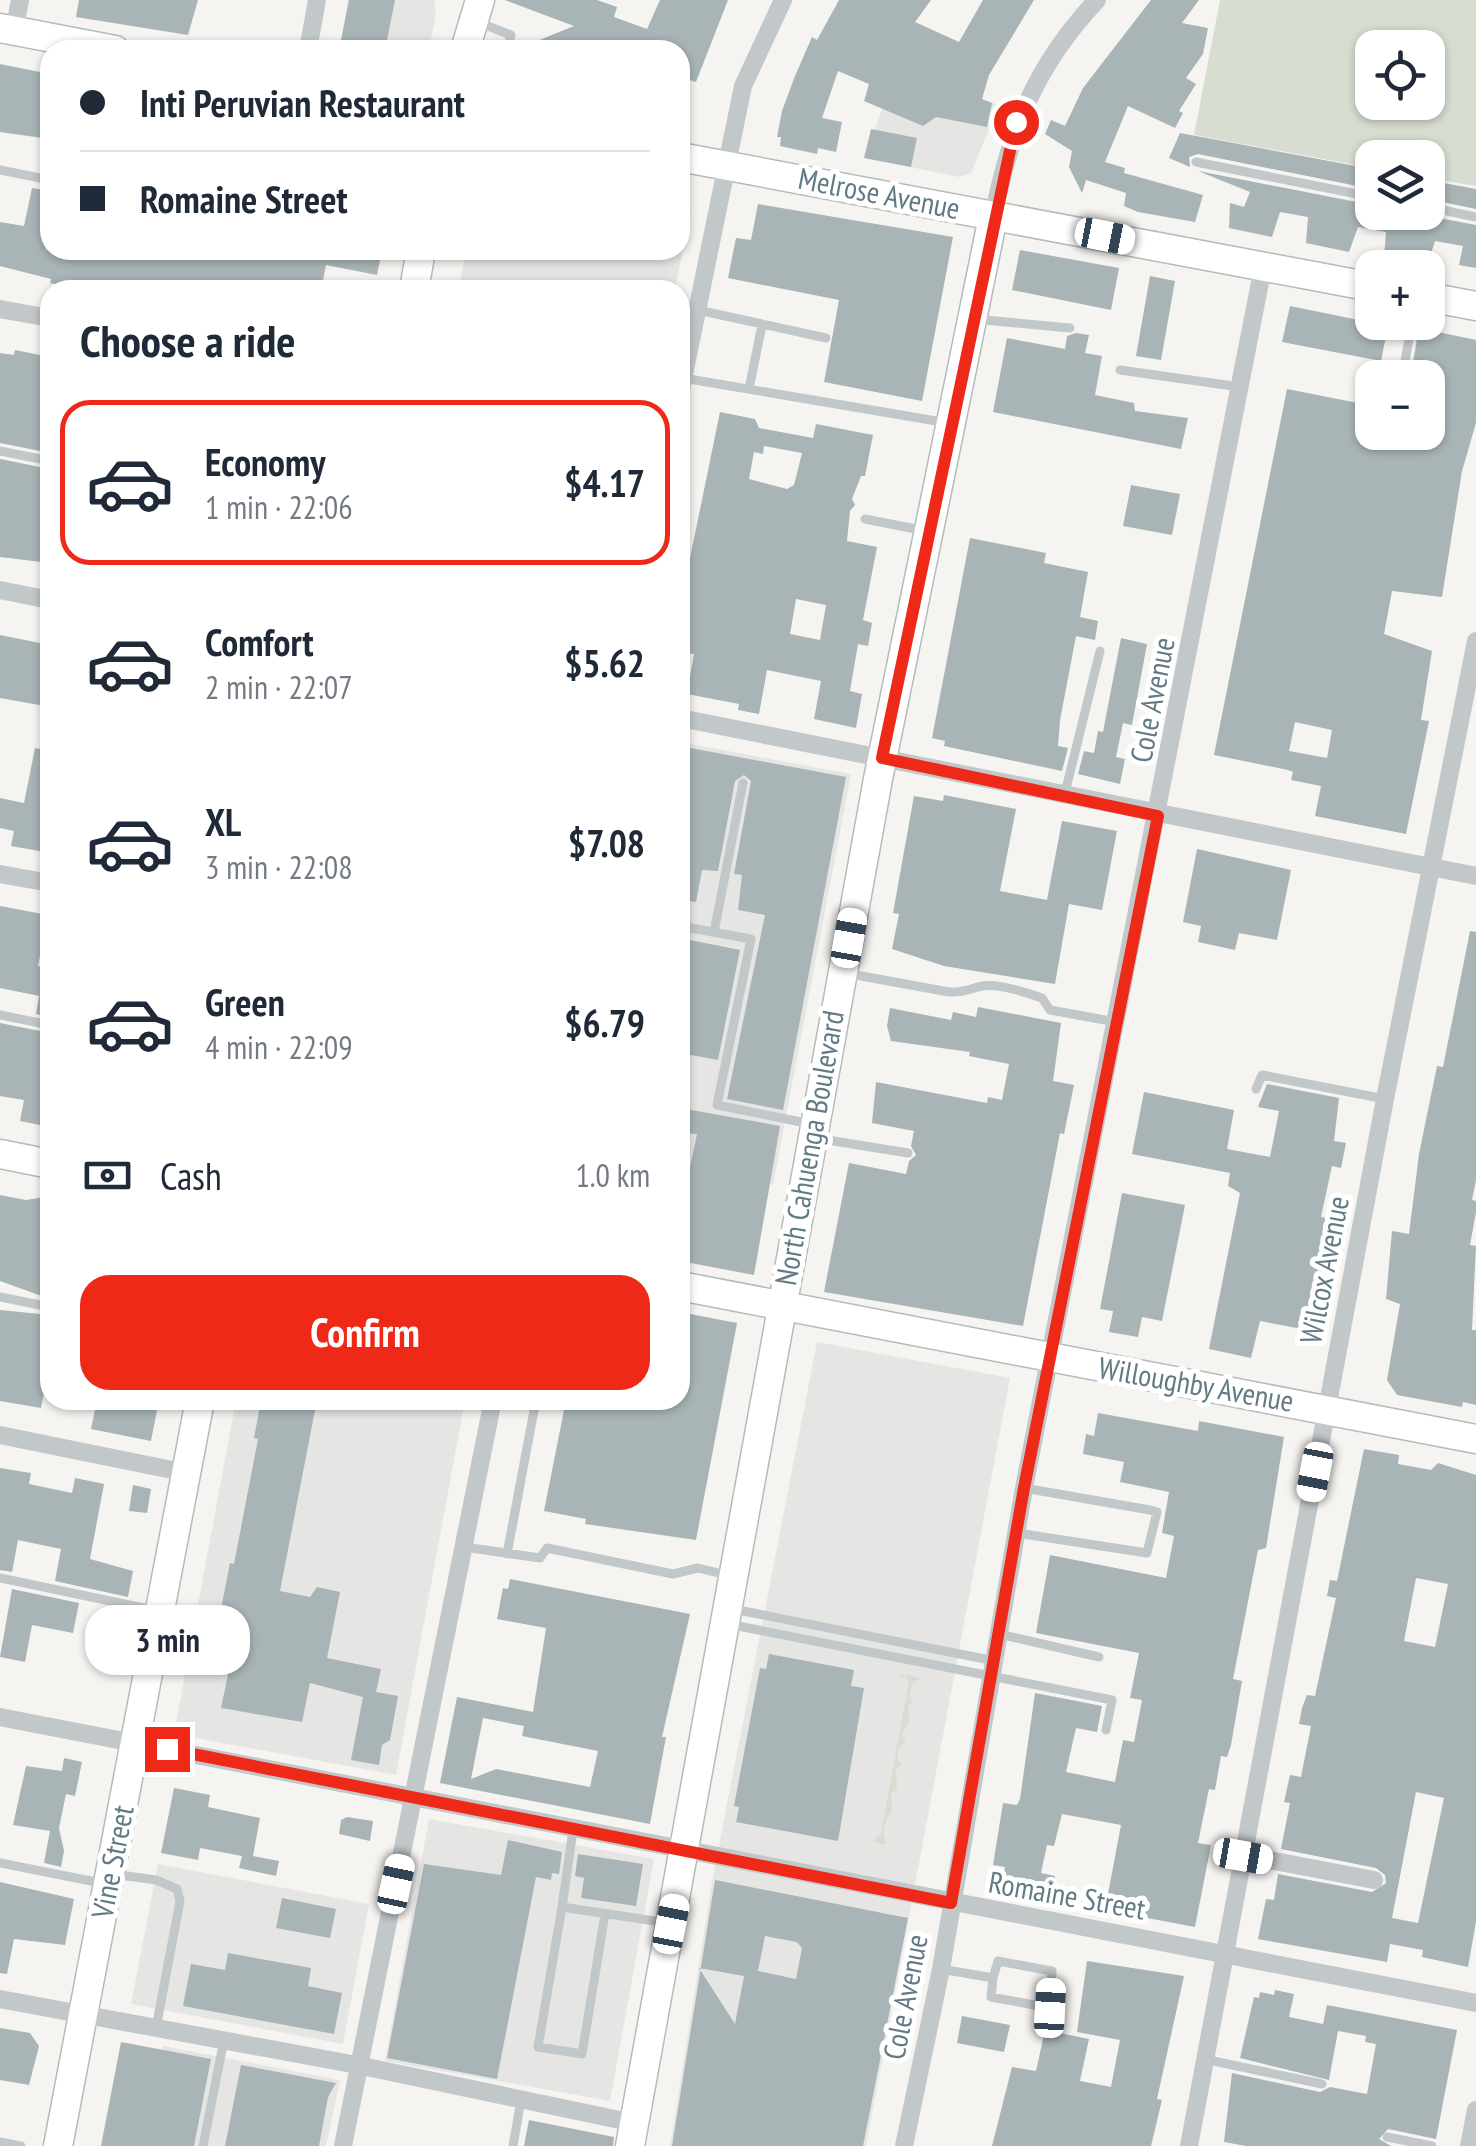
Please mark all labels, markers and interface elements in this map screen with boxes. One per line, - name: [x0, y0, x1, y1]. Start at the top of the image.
- map controls: [1355, 30, 1445, 450]
- button: locate: [1355, 30, 1445, 120]
- text: Inti Peruvian Restaurant: [140, 78, 465, 127]
- route start: [994, 100, 1039, 145]
- button: layers: [1355, 140, 1445, 230]
- street label: Melrose Avenue: [795, 158, 963, 227]
- text: Romaine Street: [140, 174, 348, 223]
- car: [1073, 216, 1137, 256]
- button: +: [1355, 250, 1445, 340]
- text: Choose a ride: [80, 311, 295, 369]
- button: −: [1355, 360, 1445, 450]
- text: Economy: [205, 437, 325, 486]
- icon: car: [85, 438, 175, 528]
- text: $4.17: [564, 458, 645, 507]
- text: 1 min · 22:06: [205, 486, 353, 528]
- text: Comfort: [205, 617, 314, 666]
- icon: car: [85, 618, 175, 708]
- street label: Cole Avenue: [1120, 634, 1183, 766]
- text: $5.62: [564, 638, 645, 687]
- text: 2 min · 22:07: [205, 666, 353, 708]
- text: XL: [205, 797, 241, 846]
- icon: car: [85, 798, 175, 888]
- text: $7.08: [568, 818, 645, 867]
- text: 3 min · 22:08: [205, 846, 353, 888]
- car: [829, 906, 869, 970]
- text: Green: [205, 977, 285, 1026]
- icon: car: [85, 978, 175, 1068]
- text: $6.79: [564, 998, 645, 1047]
- street label: North Cahuenga Boulevard: [765, 1007, 852, 1288]
- text: 4 min · 22:09: [205, 1026, 353, 1068]
- icon: cash: [80, 1148, 135, 1203]
- text: Cash: [160, 1151, 222, 1200]
- text: 1.0 km: [575, 1154, 650, 1196]
- street label: Wilcox Avenue: [1290, 1193, 1357, 1347]
- button: Confirm: [80, 1275, 650, 1390]
- street label: Willoughby Avenue: [1096, 1347, 1297, 1420]
- car: [1295, 1440, 1335, 1504]
- callout: 3 min: [84, 1604, 250, 1674]
- text: 3 min: [135, 1619, 200, 1661]
- route end: [145, 1727, 190, 1772]
- street label: Vine Street: [81, 1801, 142, 1923]
- car: [1211, 1836, 1275, 1876]
- car: [375, 1852, 417, 1916]
- street label: Romaine Street: [986, 1862, 1149, 1928]
- car: [651, 1892, 691, 1956]
- street label: Cole Avenue: [873, 1931, 936, 2063]
- car: [1033, 1977, 1067, 2039]

